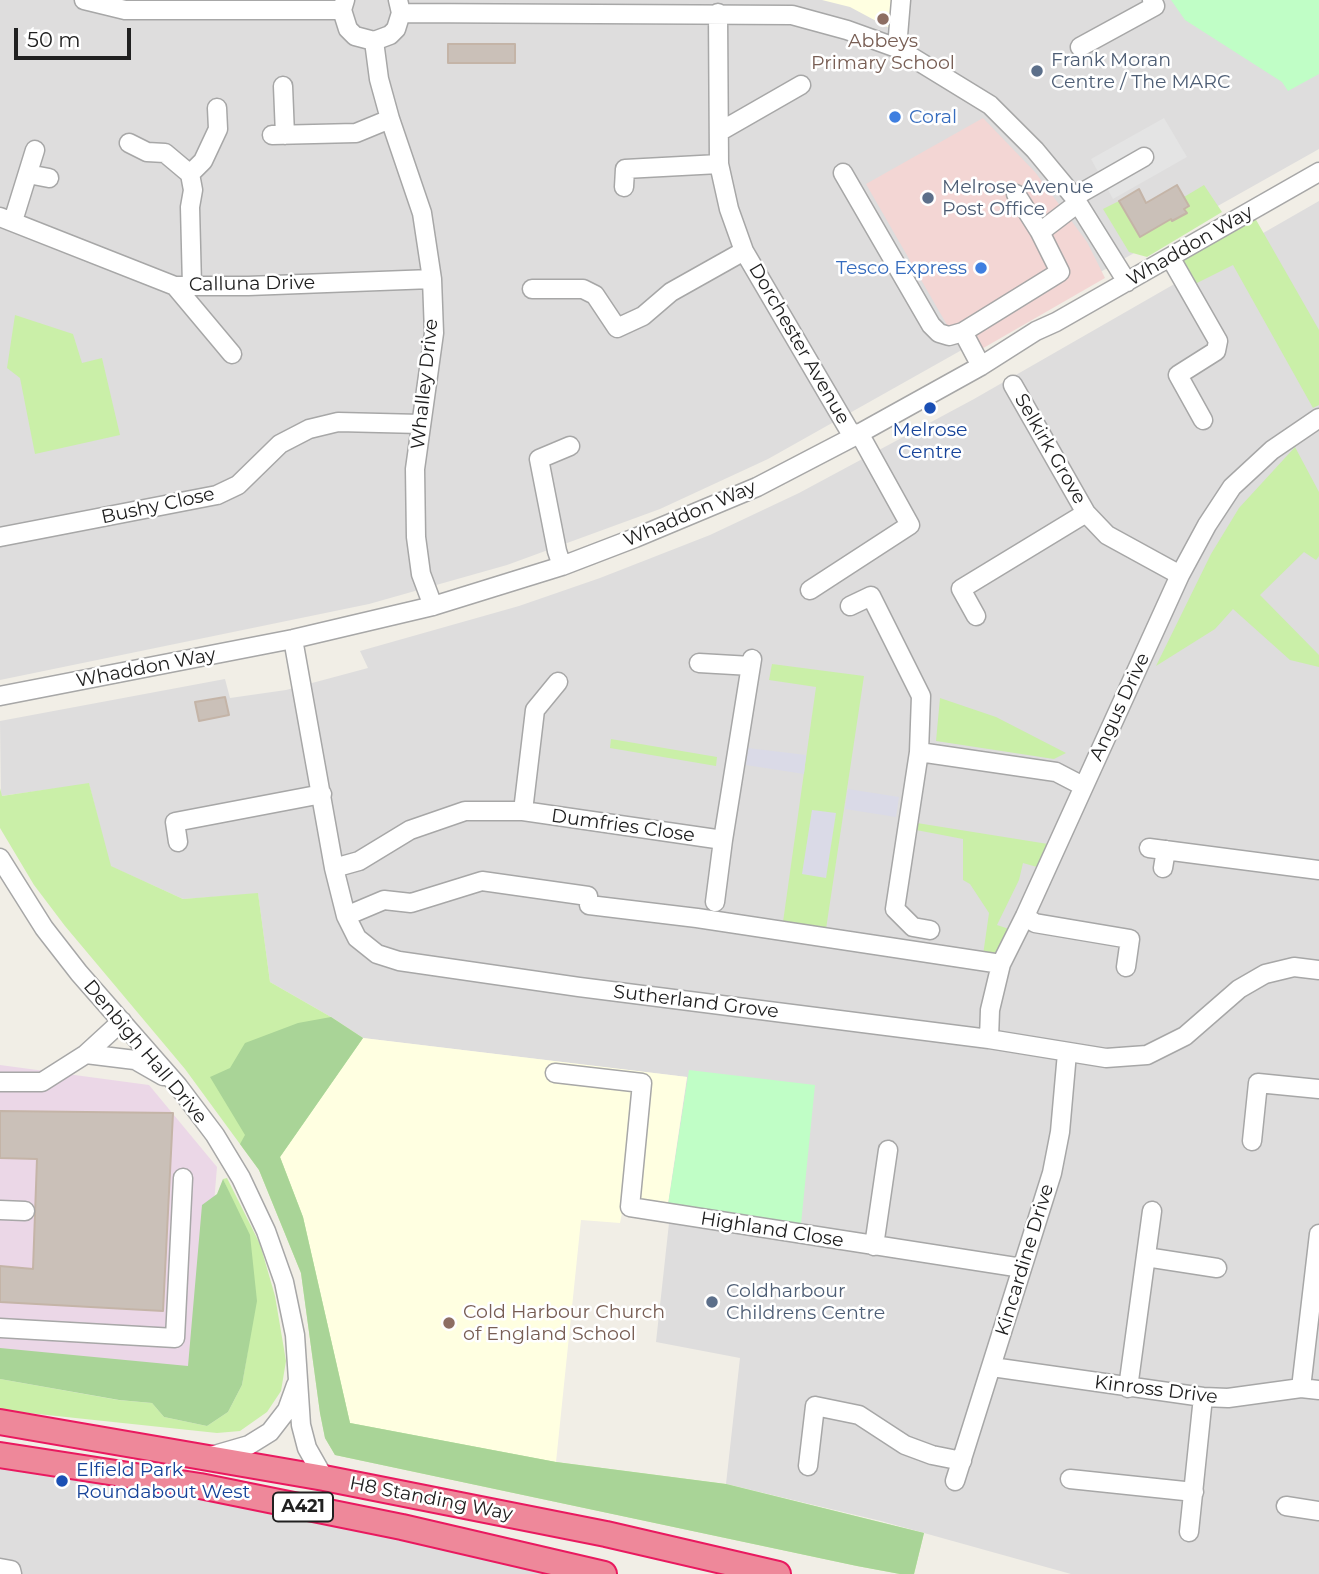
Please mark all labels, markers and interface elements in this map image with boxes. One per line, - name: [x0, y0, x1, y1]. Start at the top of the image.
- marker: Abbeys Primary School: [875, 11, 891, 27]
- scale bar: [18, 14, 135, 58]
- text: 50 m: [27, 27, 81, 52]
- place label: Abbeys Primary School: [811, 30, 955, 74]
- place label: Frank Moran Centre / The MARC: [1051, 49, 1230, 93]
- marker: Frank Moran Centre / The MARC: [1029, 63, 1045, 79]
- place label: Coral: [909, 106, 957, 128]
- marker: Coral: [887, 109, 903, 125]
- place label: Melrose Avenue Post Office: [942, 176, 1093, 220]
- marker: Melrose Avenue Post Office: [920, 190, 936, 206]
- street label: Whaddon Way: [1123, 201, 1257, 291]
- place label: Tesco Express: [836, 257, 967, 279]
- street label: Dorchester Avenue: [744, 259, 854, 429]
- marker: Tesco Express: [973, 260, 989, 276]
- street label: Calluna Drive: [189, 271, 315, 297]
- street label: Whalley Drive: [407, 317, 443, 451]
- street label: Selkirk Grove: [1009, 390, 1091, 508]
- marker: Melrose Centre: [922, 400, 938, 416]
- place label: Melrose Centre: [893, 419, 967, 463]
- street label: Whaddon Way: [620, 476, 760, 552]
- street label: Bushy Close: [99, 483, 217, 529]
- street label: Whaddon Way: [74, 643, 218, 693]
- street label: Angus Drive: [1085, 649, 1155, 765]
- street label: Dumfries Close: [550, 805, 696, 847]
- street label: Denbigh Hall Drive: [78, 976, 212, 1128]
- street label: Sutherland Grove: [612, 981, 780, 1023]
- street label: Kincardine Drive: [991, 1181, 1059, 1339]
- street label: Highland Close: [699, 1207, 845, 1253]
- place label: Coldharbour Childrens Centre: [726, 1280, 885, 1324]
- marker: Coldharbour Childrens Centre: [704, 1294, 720, 1310]
- place label: Cold Harbour Church of England School: [463, 1301, 665, 1345]
- marker: Cold Harbour Church of England School: [441, 1315, 457, 1331]
- street label: Kinross Drive: [1093, 1371, 1219, 1409]
- place label: Elfield Park Roundabout West: [76, 1459, 250, 1503]
- street label: H8 Standing Way: [348, 1472, 514, 1526]
- marker: Elfield Park Roundabout West: [54, 1473, 70, 1489]
- road number: A421: [273, 1492, 333, 1522]

